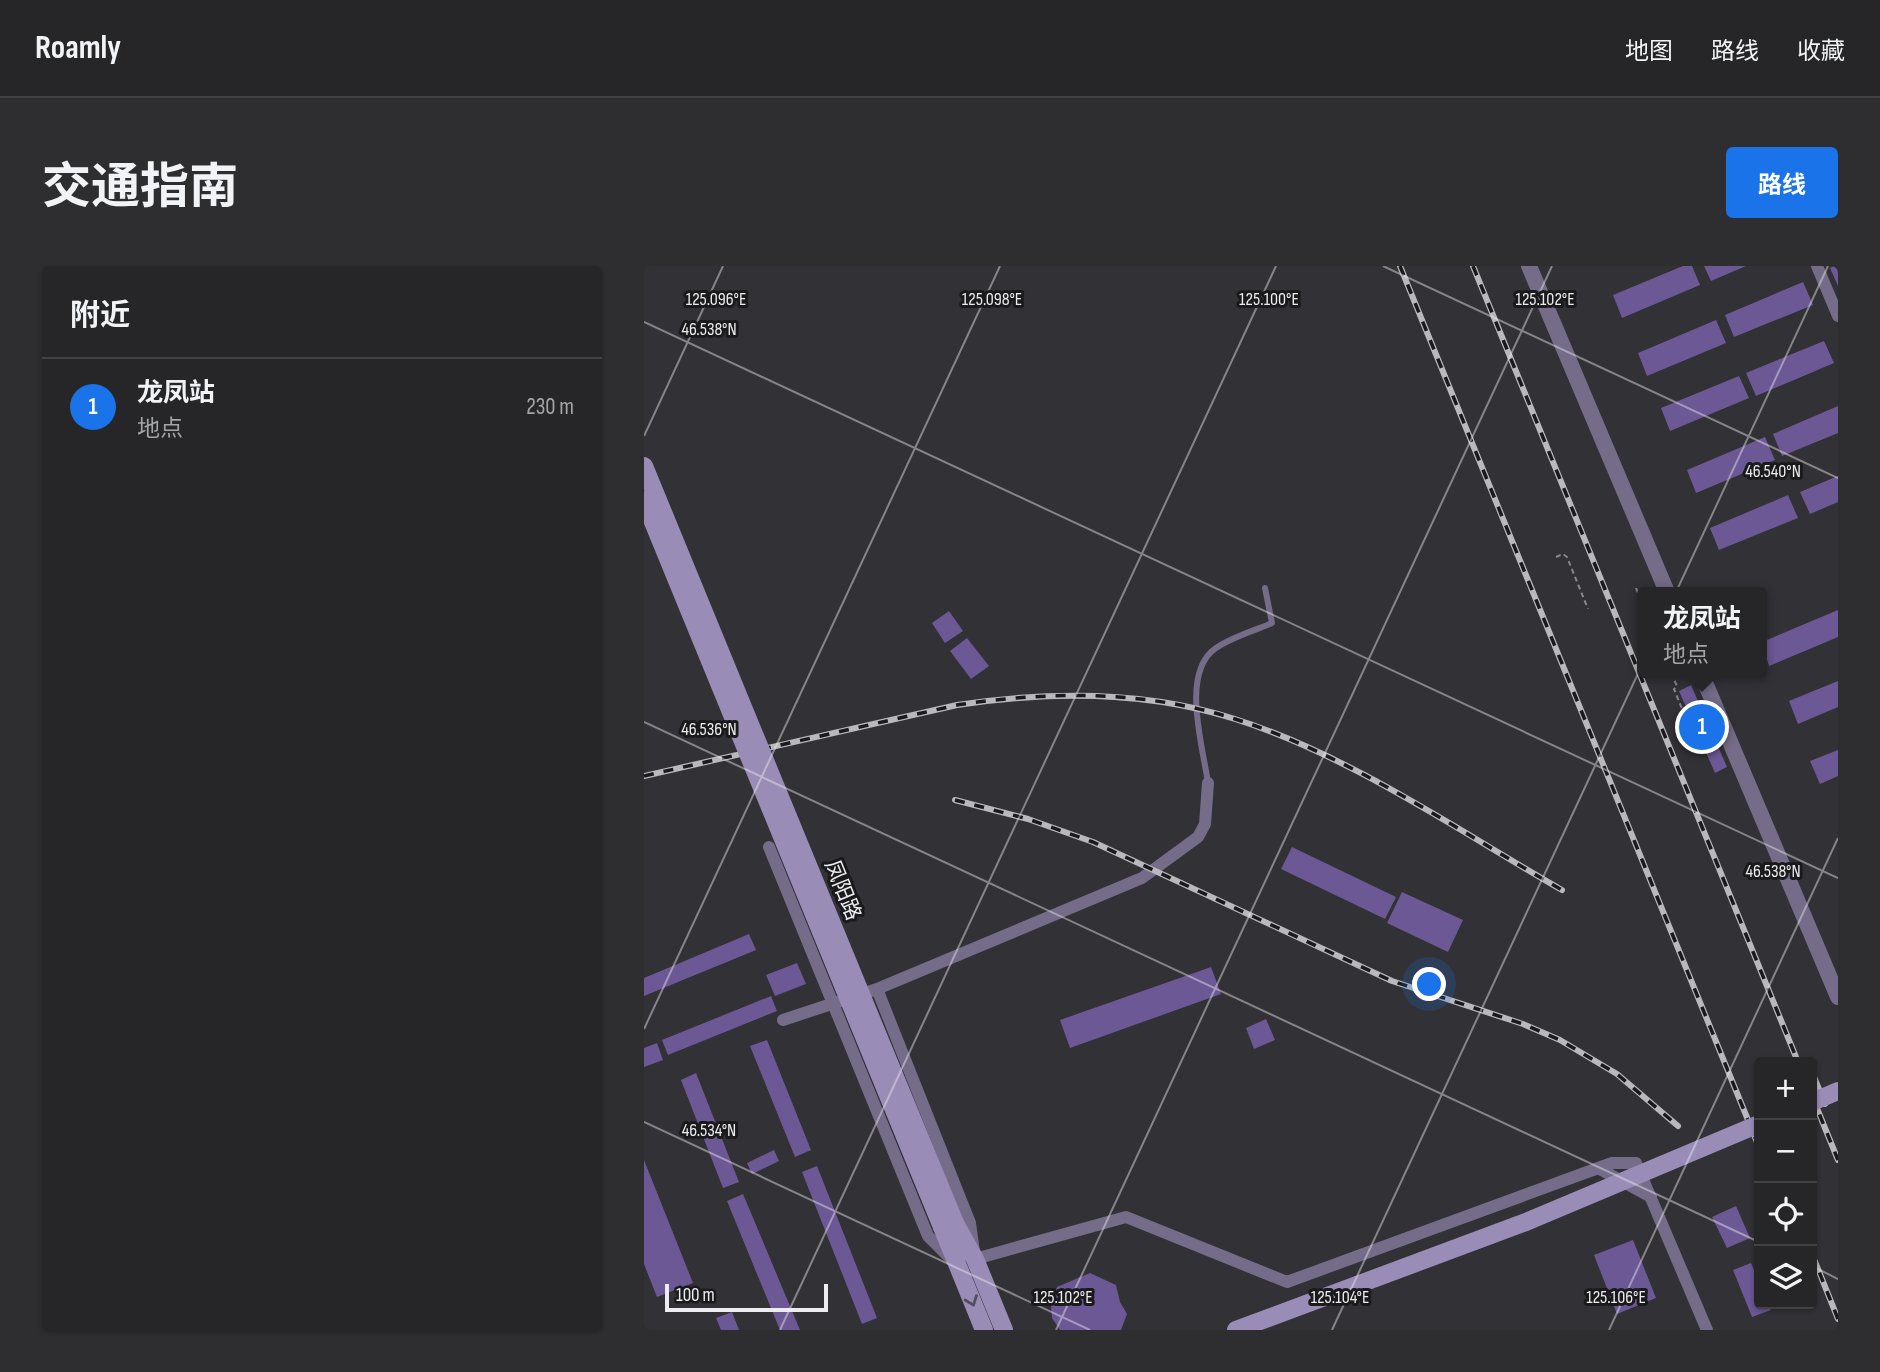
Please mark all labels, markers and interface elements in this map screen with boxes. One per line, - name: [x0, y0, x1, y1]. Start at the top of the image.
- text: Roamly: [35, 28, 121, 68]
- text: 地图: [1625, 37, 1673, 66]
- text: 路线: [1711, 37, 1759, 66]
- text: 收藏: [1797, 37, 1845, 66]
- button: 路线: [1726, 147, 1838, 218]
- text: 交通指南: [42, 159, 238, 218]
- text: 125.096°E: [686, 289, 746, 310]
- text: 125.098°E: [962, 289, 1022, 310]
- text: 125.100°E: [1239, 289, 1299, 310]
- text: 125.102°E: [1515, 289, 1575, 310]
- text: 附近: [70, 298, 130, 334]
- text: 46.538°N: [681, 319, 737, 340]
- text: 龙凤站: [137, 378, 215, 409]
- text: 1: [88, 393, 98, 421]
- text: 230 m: [526, 393, 574, 421]
- text: 地点: [137, 415, 183, 443]
- text: 46.540°N: [1745, 461, 1801, 482]
- popup: [1637, 587, 1767, 678]
- text: 龙凤站: [1663, 604, 1741, 635]
- text: 地点: [1663, 641, 1709, 669]
- pin: 1: [1679, 701, 1725, 753]
- text: 46.536°N: [681, 719, 737, 740]
- street label: 凤阳路: [819, 856, 866, 924]
- text: 46.538°N: [1745, 861, 1801, 882]
- your location: [1412, 967, 1446, 1001]
- map controls: [1754, 1057, 1817, 1309]
- button: +: [1754, 1057, 1817, 1120]
- text: 46.534°N: [682, 1120, 736, 1141]
- button: −: [1754, 1120, 1817, 1183]
- button: locate: [1754, 1183, 1817, 1246]
- button: layers: [1754, 1246, 1817, 1309]
- scale bar: [665, 1281, 828, 1313]
- text: 100 m: [676, 1284, 715, 1307]
- text: 125.102°E: [1033, 1287, 1093, 1308]
- text: 125.104°E: [1311, 1287, 1369, 1308]
- text: 125.106°E: [1586, 1287, 1646, 1308]
- one-way arrow: [964, 1294, 978, 1306]

